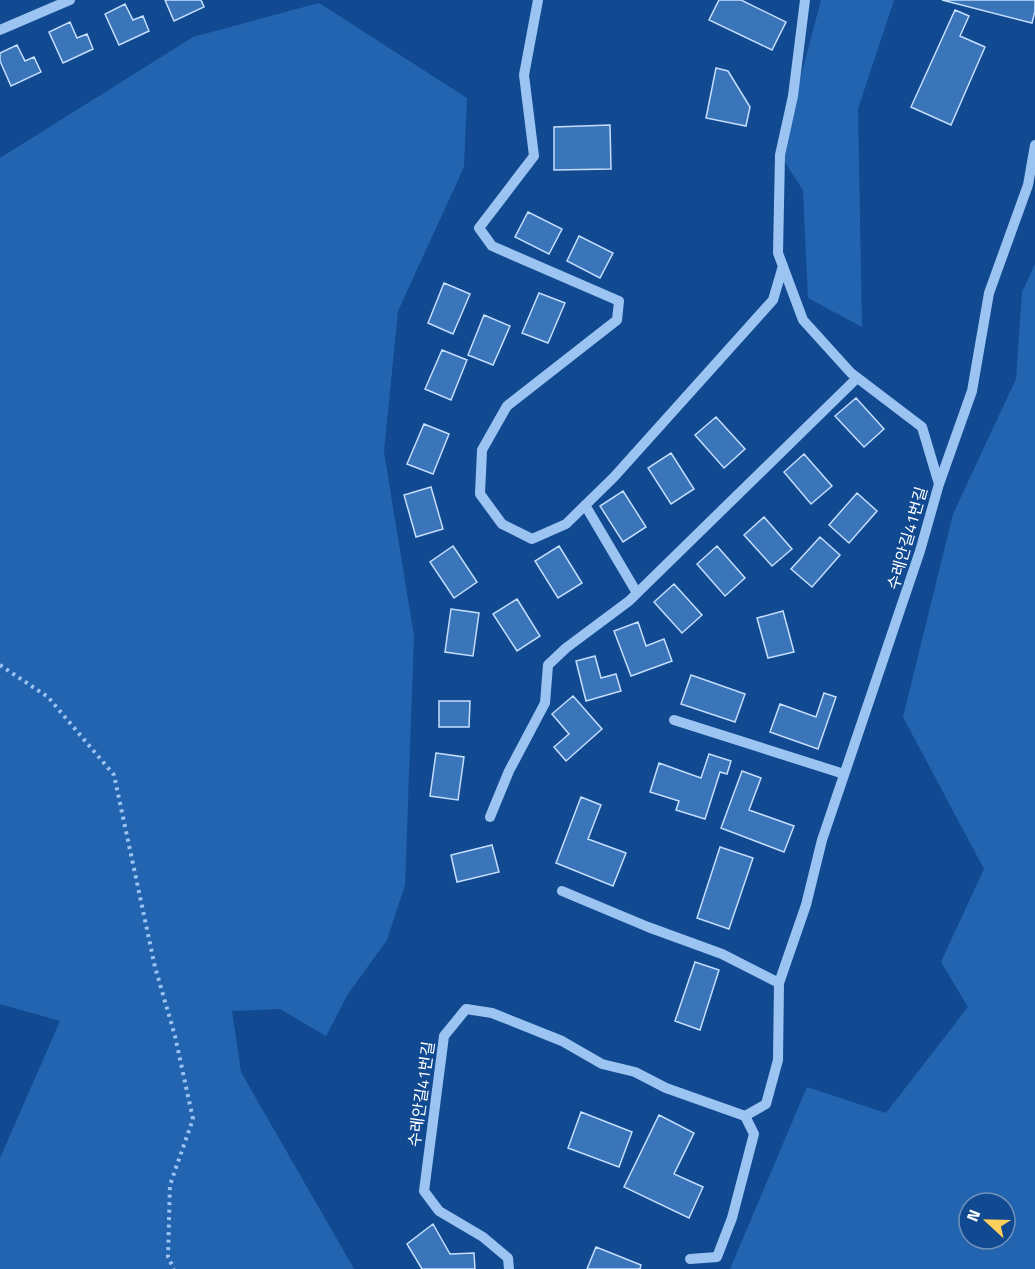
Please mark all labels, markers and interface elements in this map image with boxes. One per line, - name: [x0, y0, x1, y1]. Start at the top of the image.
- street label: 수레안길41번길: [881, 484, 933, 592]
- street label: 수레안길41번길: [402, 1040, 440, 1148]
- north arrow: [957, 1191, 1017, 1251]
- text: N: [960, 1206, 986, 1225]

